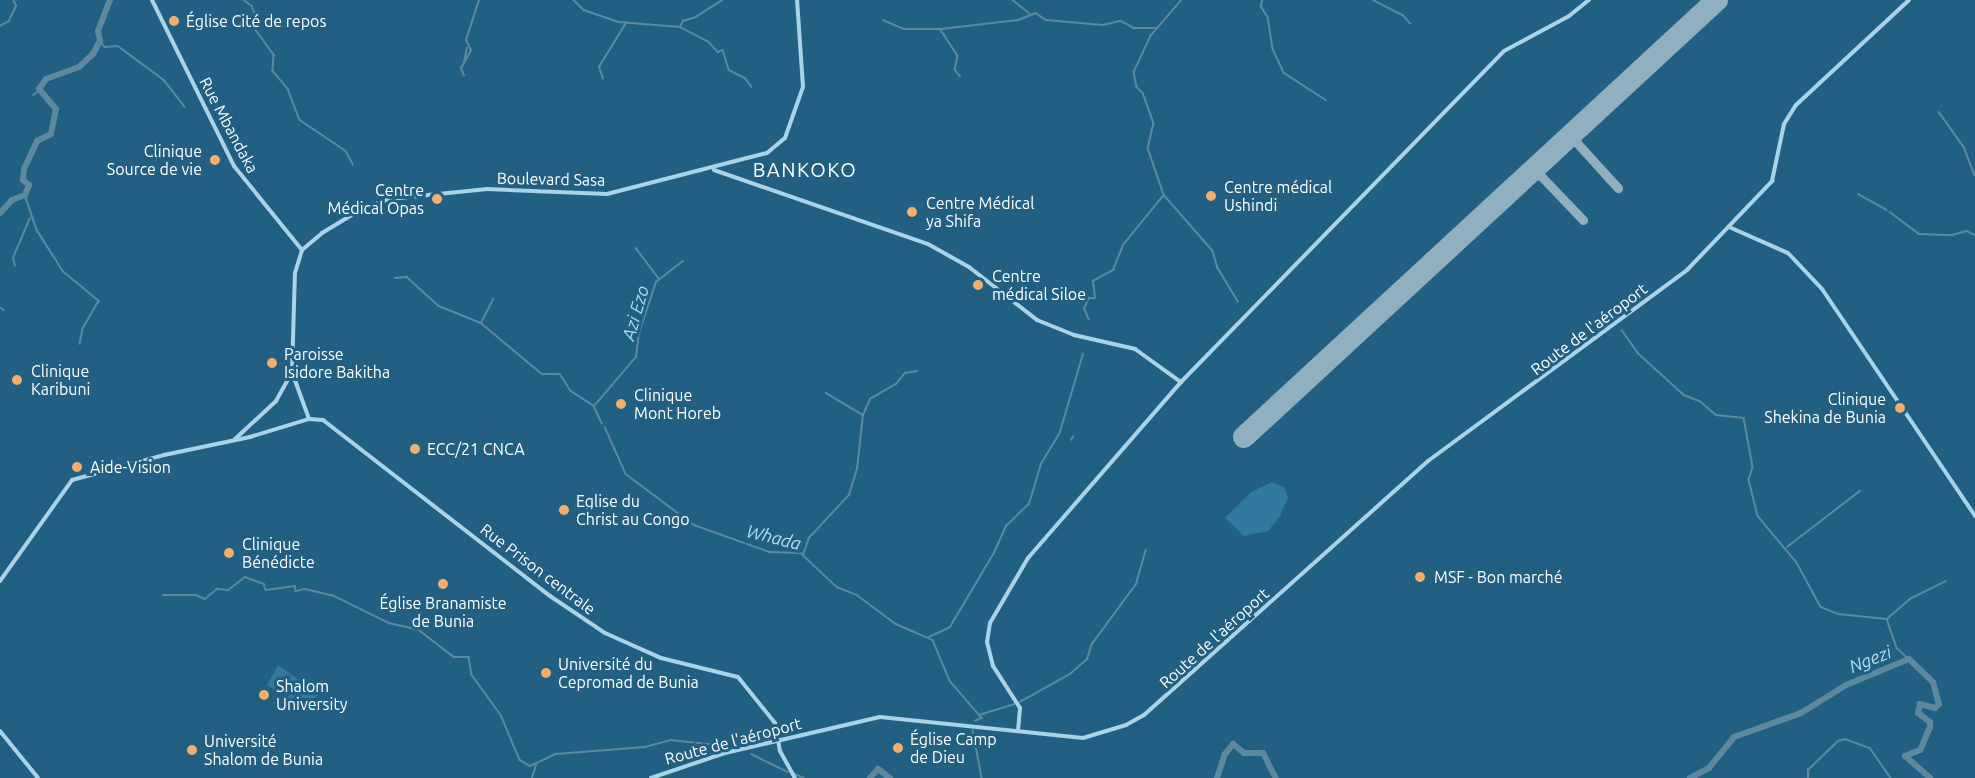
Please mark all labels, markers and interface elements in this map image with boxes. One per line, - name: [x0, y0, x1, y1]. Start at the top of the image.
- place label: Église Cité de repos: [186, 11, 326, 31]
- marker: Église Cité de repos: [167, 14, 181, 28]
- street label: Rue Mbandaka: [196, 74, 262, 176]
- place label: Clinique Source de vie: [107, 141, 202, 179]
- marker: Clinique Source de vie: [206, 151, 224, 169]
- district label: BANKOKO: [753, 157, 857, 181]
- street label: Boulevard Sasa: [497, 168, 605, 190]
- place label: Centre médical Ushindi: [1224, 177, 1332, 215]
- place label: Centre Médical Opas: [328, 180, 424, 218]
- marker: Centre médical Ushindi: [1202, 187, 1220, 205]
- marker: Centre Médical Opas: [428, 190, 446, 208]
- place label: Centre Médical ya Shifa: [926, 193, 1034, 231]
- marker: Centre Médical ya Shifa: [903, 203, 921, 221]
- place label: Centre médical Siloe: [992, 266, 1086, 304]
- marker: Centre médical Siloe: [969, 276, 987, 294]
- street label: Route de l'aéroport: [1527, 279, 1651, 379]
- water label: Azi Ezo: [617, 283, 653, 343]
- place label: Paroisse Isidore Bakitha: [284, 344, 390, 382]
- marker: Paroisse Isidore Bakitha: [265, 356, 279, 370]
- place label: Clinique Karibuni: [31, 361, 90, 399]
- marker: Clinique Karibuni: [8, 371, 26, 389]
- place label: Clinique Mont Horeb: [634, 385, 721, 423]
- place label: Clinique Shekina de Bunia: [1764, 389, 1886, 427]
- marker: Clinique Mont Horeb: [612, 395, 630, 413]
- marker: Clinique Shekina de Bunia: [1891, 399, 1909, 417]
- place label: ECC/21 CNCA: [427, 439, 525, 459]
- marker: ECC/21 CNCA: [408, 442, 422, 456]
- place label: Aide-Vision: [90, 457, 171, 477]
- marker: Aide-Vision: [68, 458, 86, 476]
- place label: Eglise du Christ au Congo: [576, 491, 690, 529]
- marker: Eglise du Christ au Congo: [557, 503, 571, 517]
- street label: Rue Prison centrale: [477, 519, 599, 619]
- water label: Whada: [744, 520, 804, 554]
- place label: Clinique Bénédicte: [242, 534, 315, 572]
- marker: Clinique Bénédicte: [220, 544, 238, 562]
- place label: MSF - Bon marché: [1434, 567, 1562, 587]
- marker: MSF - Bon marché: [1411, 568, 1429, 586]
- marker: Église Branamiste de Bunia: [436, 577, 450, 591]
- street label: Route de l'aéroport: [1155, 584, 1273, 692]
- place label: Église Branamiste de Bunia: [379, 593, 507, 631]
- water label: Ngezi: [1846, 641, 1894, 677]
- place label: Université du Cepromad de Bunia: [558, 654, 699, 692]
- marker: Université du Cepromad de Bunia: [539, 666, 553, 680]
- place label: Shalom University: [276, 676, 347, 714]
- marker: Shalom University: [257, 688, 271, 702]
- street label: Route de l'aéroport: [663, 714, 803, 768]
- place label: Église Camp de Dieu: [910, 729, 997, 767]
- place label: Université Shalom de Bunia: [204, 731, 323, 769]
- marker: Église Camp de Dieu: [891, 741, 905, 755]
- marker: Université Shalom de Bunia: [185, 743, 199, 757]

